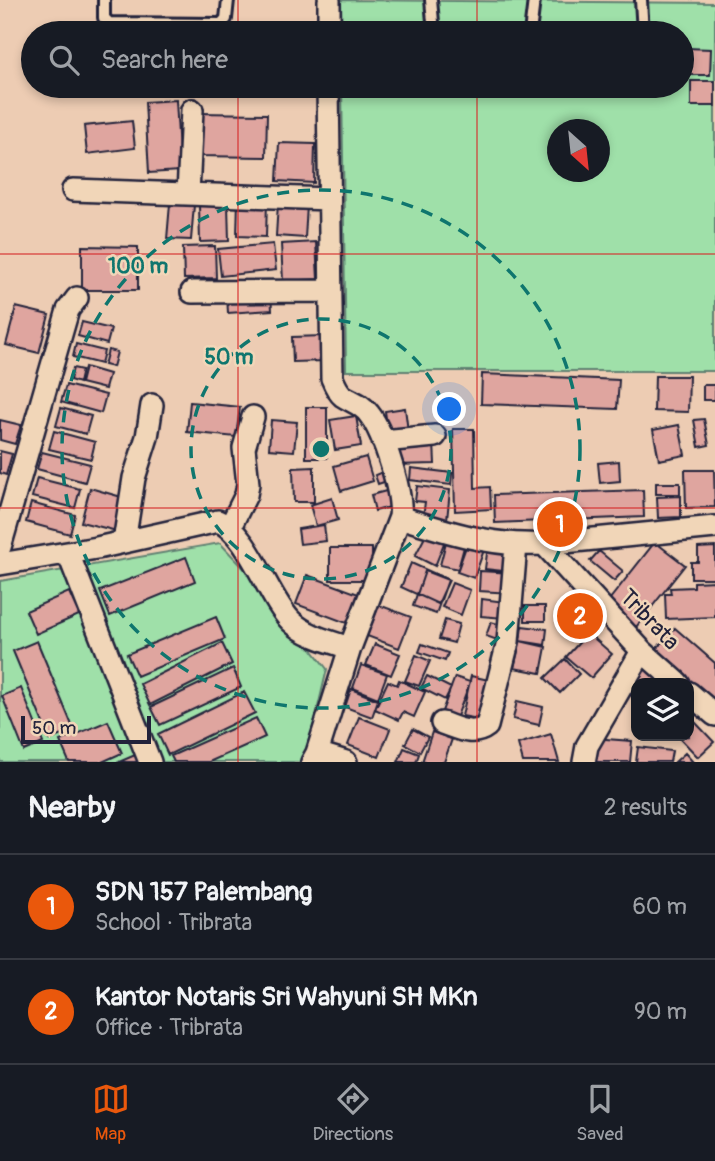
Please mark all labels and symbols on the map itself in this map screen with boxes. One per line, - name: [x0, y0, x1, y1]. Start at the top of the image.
- north arrow: [547, 119, 610, 182]
- text: 100 m: [108, 253, 168, 280]
- text: 50 m: [205, 344, 254, 371]
- your location: [432, 392, 466, 426]
- centre of rings: [309, 437, 333, 461]
- pin: 1: [537, 498, 583, 550]
- street label: Tribrata: [614, 583, 686, 656]
- pin: 2: [557, 590, 603, 642]
- scale bar: [21, 713, 150, 745]

